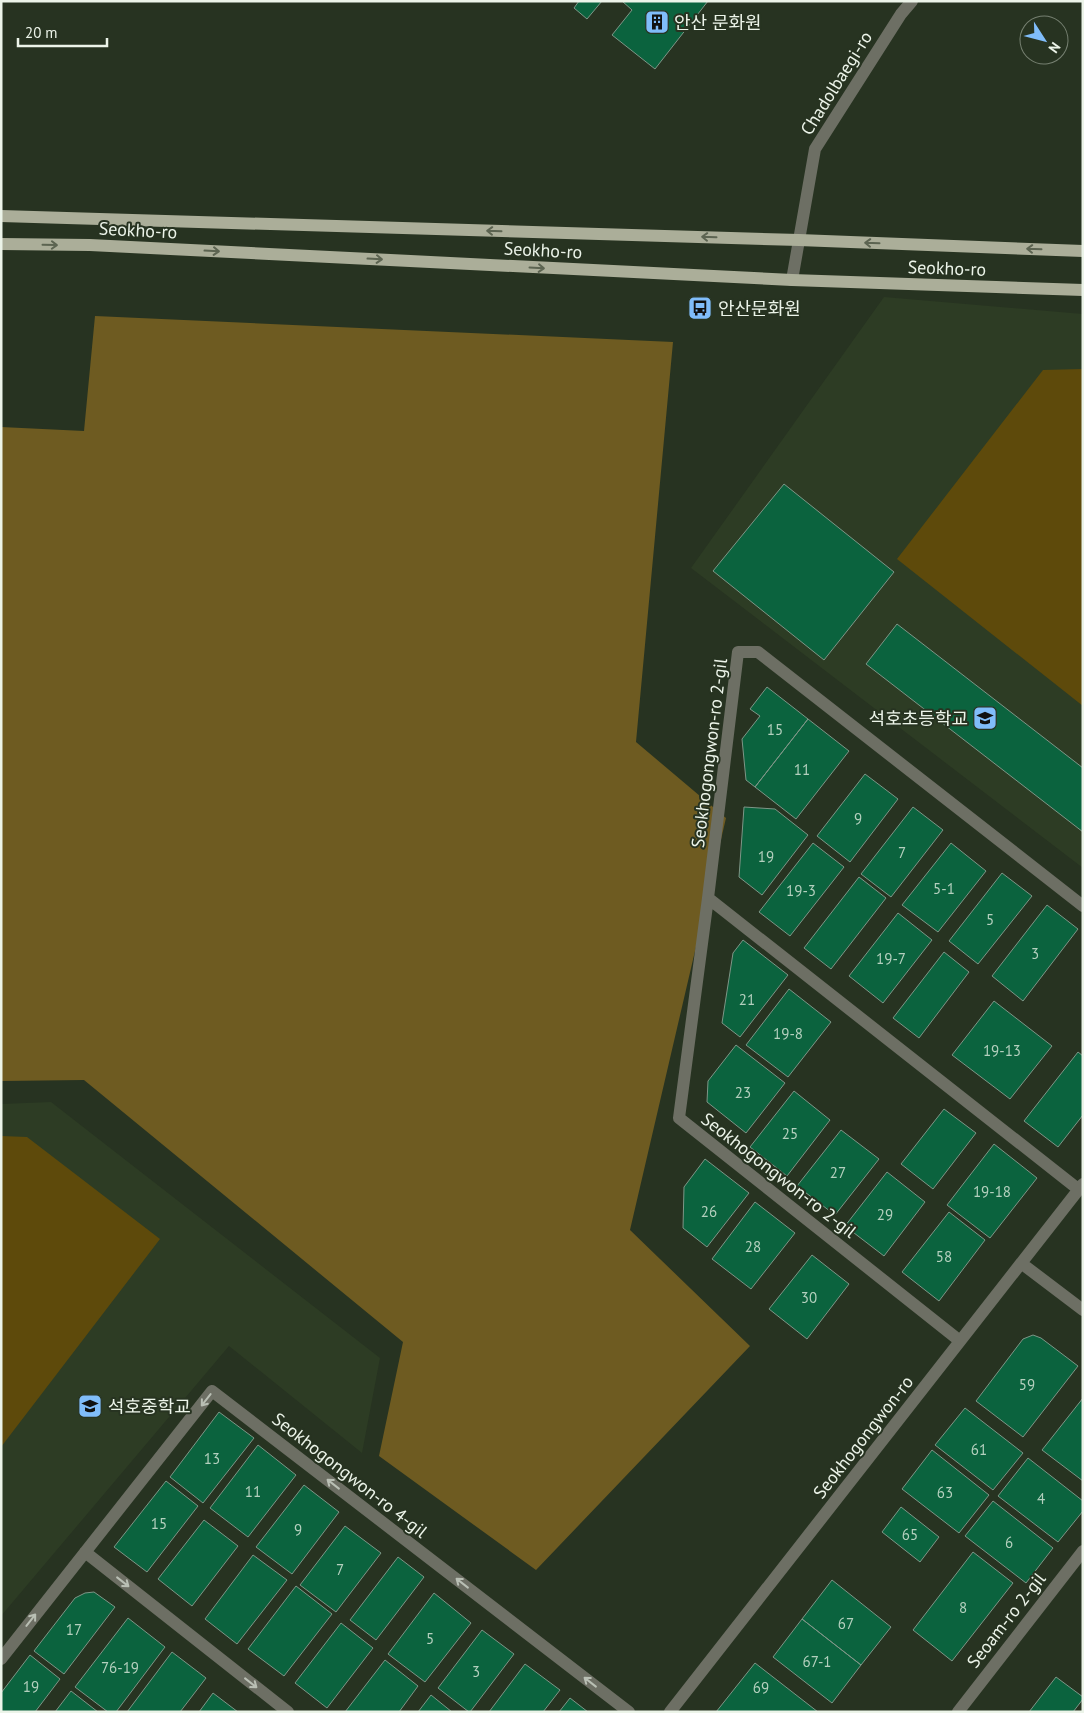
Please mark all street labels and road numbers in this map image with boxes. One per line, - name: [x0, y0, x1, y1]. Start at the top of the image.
- street label: Chadolbaegi-ro: [795, 27, 877, 139]
- street label: Seokho-ro: [98, 216, 178, 244]
- street label: Seokho-ro: [503, 236, 583, 264]
- street label: Seokho-ro: [907, 255, 987, 281]
- street label: Seokhogongwon-ro 2-gil: [686, 656, 732, 849]
- street label: Seokhogongwon-ro 2-gil: [697, 1107, 862, 1243]
- street label: Seokhogongwon-ro: [808, 1371, 918, 1503]
- street label: Seokhogongwon-ro 4-gil: [268, 1407, 433, 1543]
- street label: Seoam-ro 2-gil: [962, 1567, 1051, 1672]

